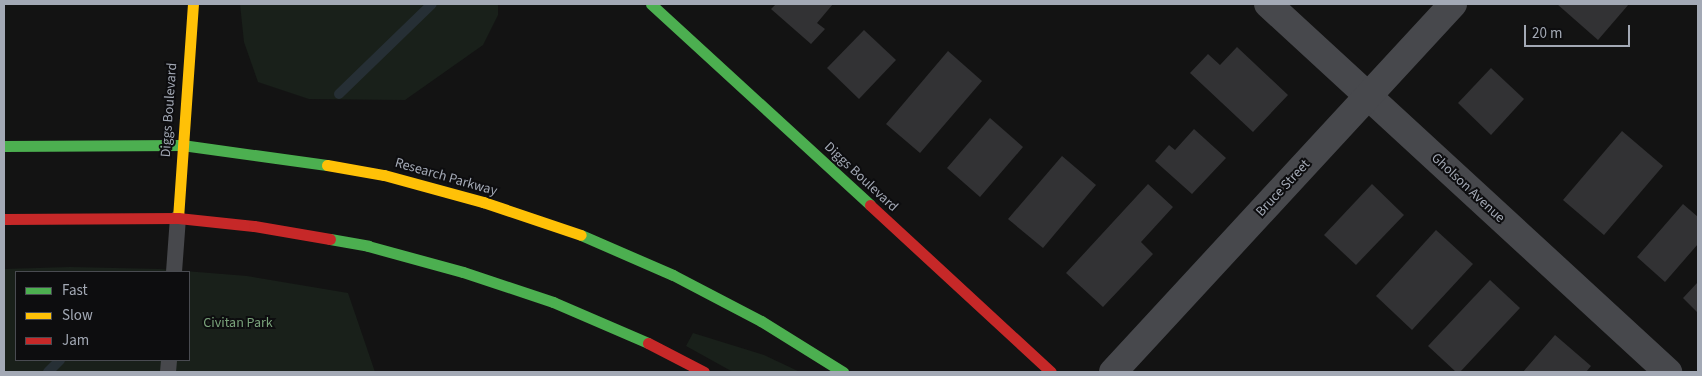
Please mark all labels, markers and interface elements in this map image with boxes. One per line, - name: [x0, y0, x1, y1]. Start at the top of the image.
- scale bar: [1527, 15, 1633, 47]
- text: 20 m: [1532, 23, 1562, 44]
- street label: Diggs Boulevard: [157, 62, 181, 158]
- street label: Diggs Boulevard: [821, 139, 901, 215]
- street label: Gholson Avenue: [1428, 150, 1508, 226]
- street label: Research Parkway: [393, 154, 499, 200]
- street label: Bruce Street: [1252, 156, 1314, 220]
- legend: [15, 271, 190, 361]
- text: Fast: [62, 280, 88, 301]
- text: Slow: [62, 305, 93, 326]
- park label: Civitan Park: [203, 315, 273, 331]
- text: Jam: [62, 330, 89, 351]

